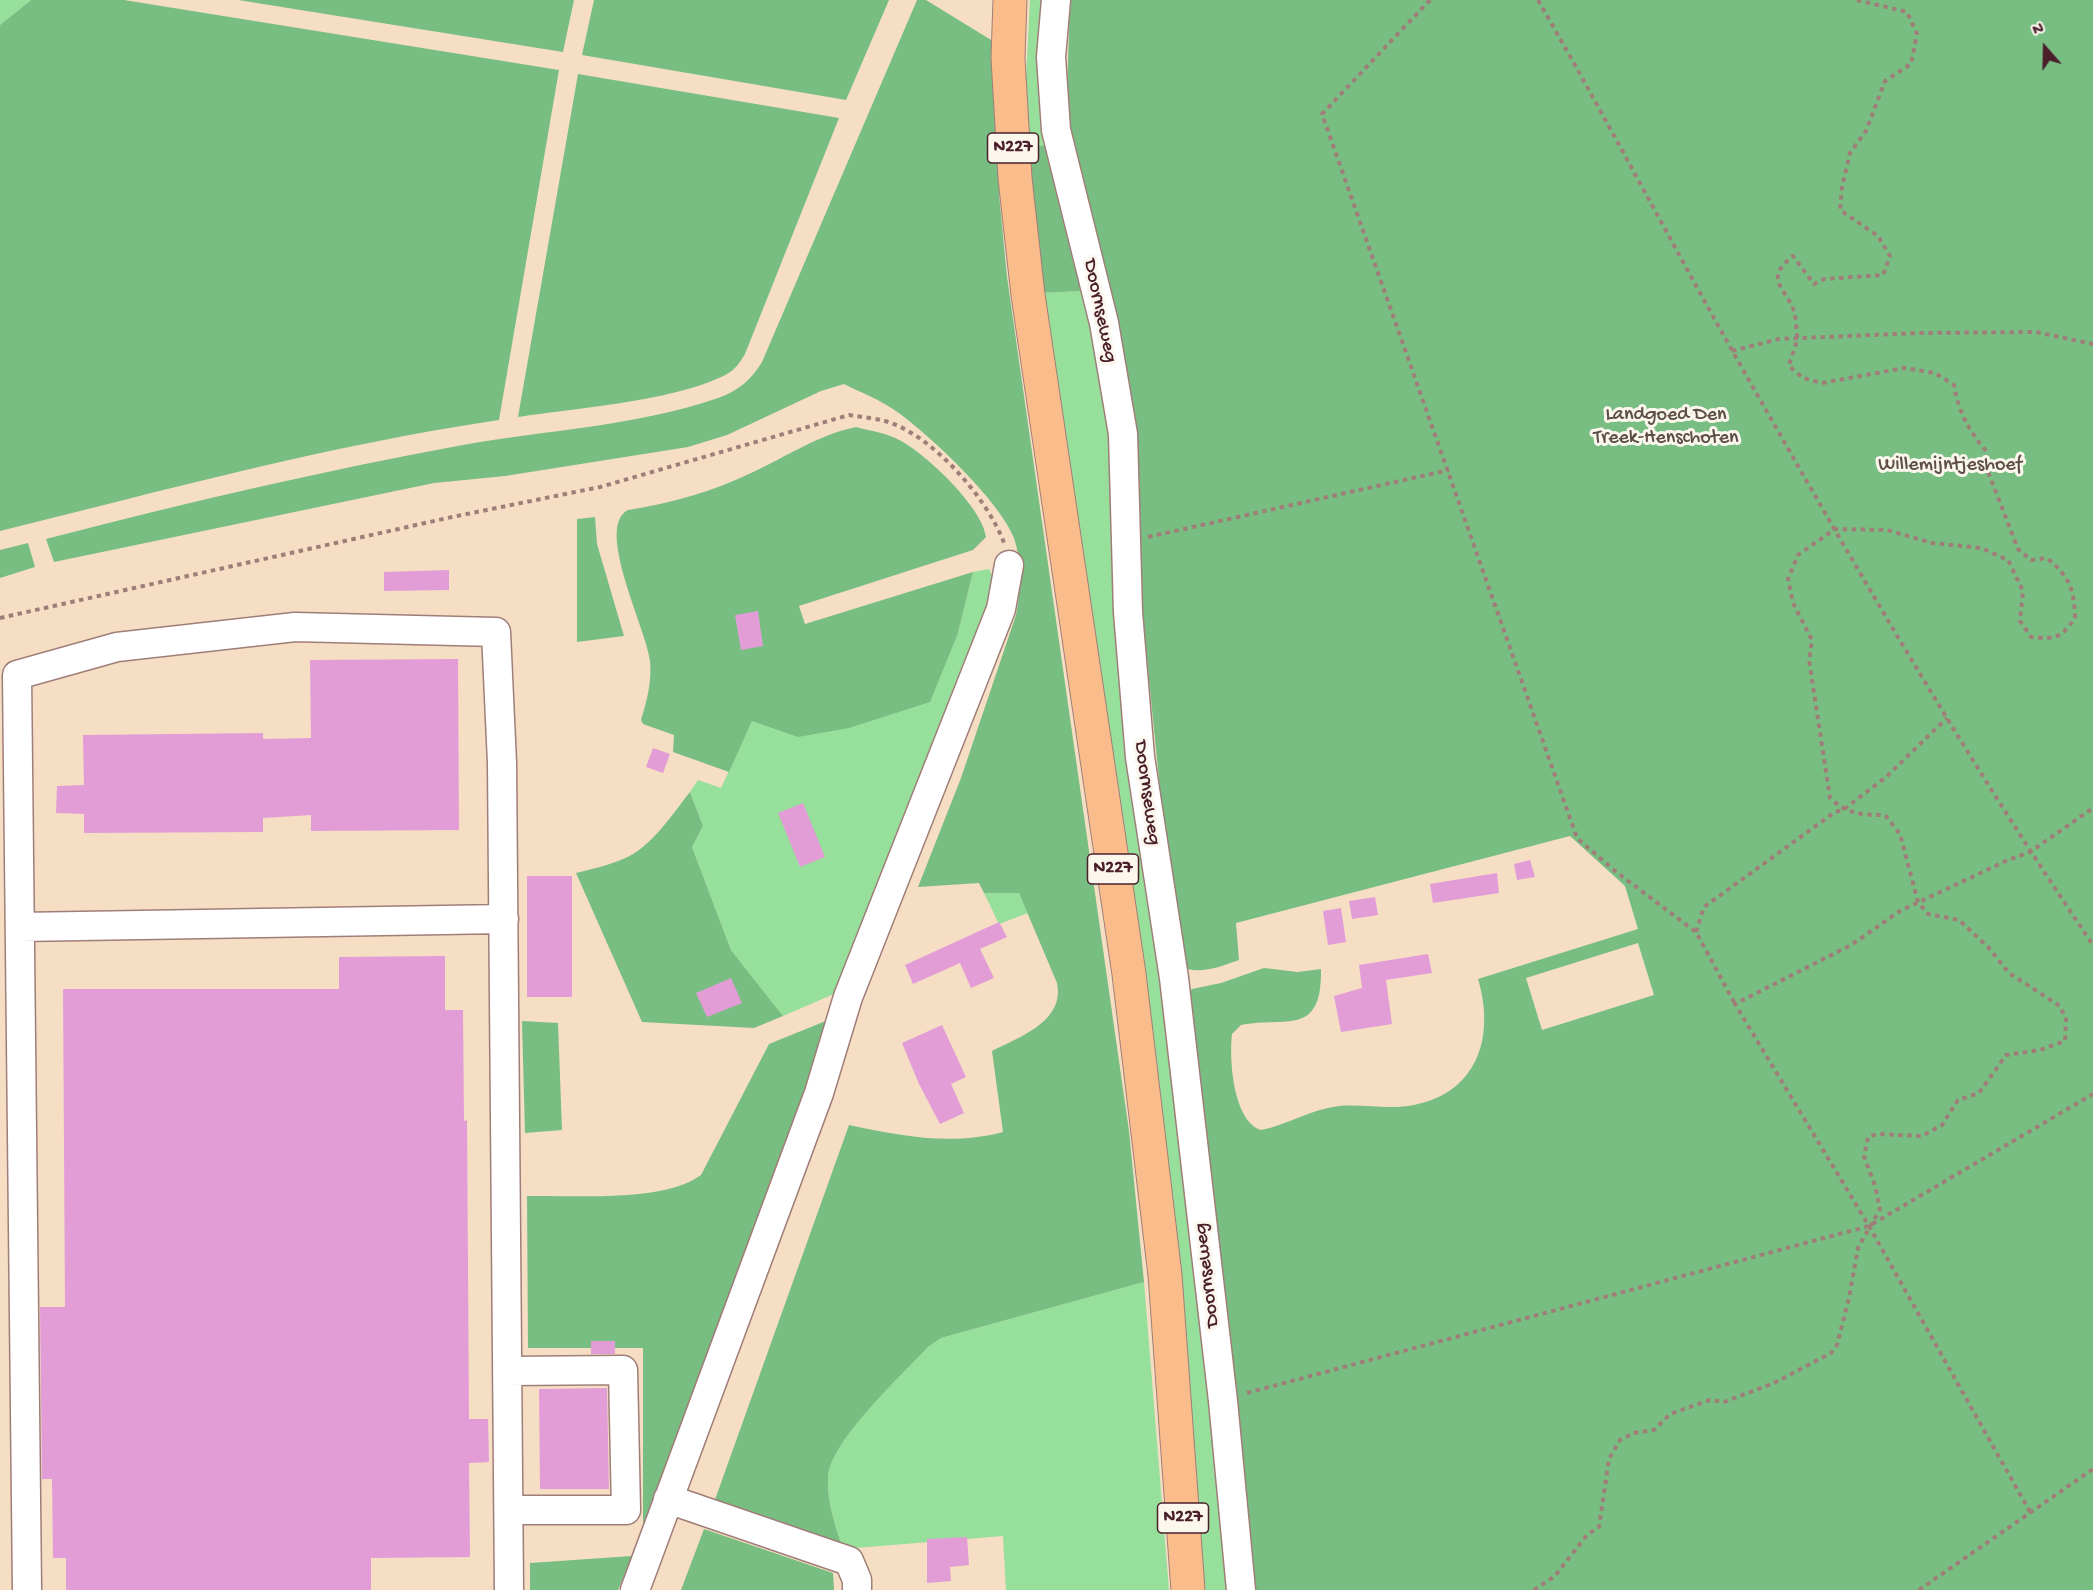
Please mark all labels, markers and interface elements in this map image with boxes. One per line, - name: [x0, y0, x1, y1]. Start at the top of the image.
- north arrow: [2015, 18, 2075, 78]
- text: N: [2031, 20, 2047, 41]
- road number: N227: [988, 133, 1038, 163]
- street label: Doornseweg: [1076, 257, 1122, 365]
- park label: Landgoed Den Treek-Henschoten: [1593, 404, 1739, 451]
- park label: Willemijntjeshoef: [1878, 454, 2022, 478]
- street label: Doornseweg: [1127, 739, 1165, 847]
- road number: N227: [1088, 854, 1138, 884]
- street label: Doornseweg: [1190, 1221, 1226, 1329]
- road number: N227: [1158, 1503, 1208, 1533]

